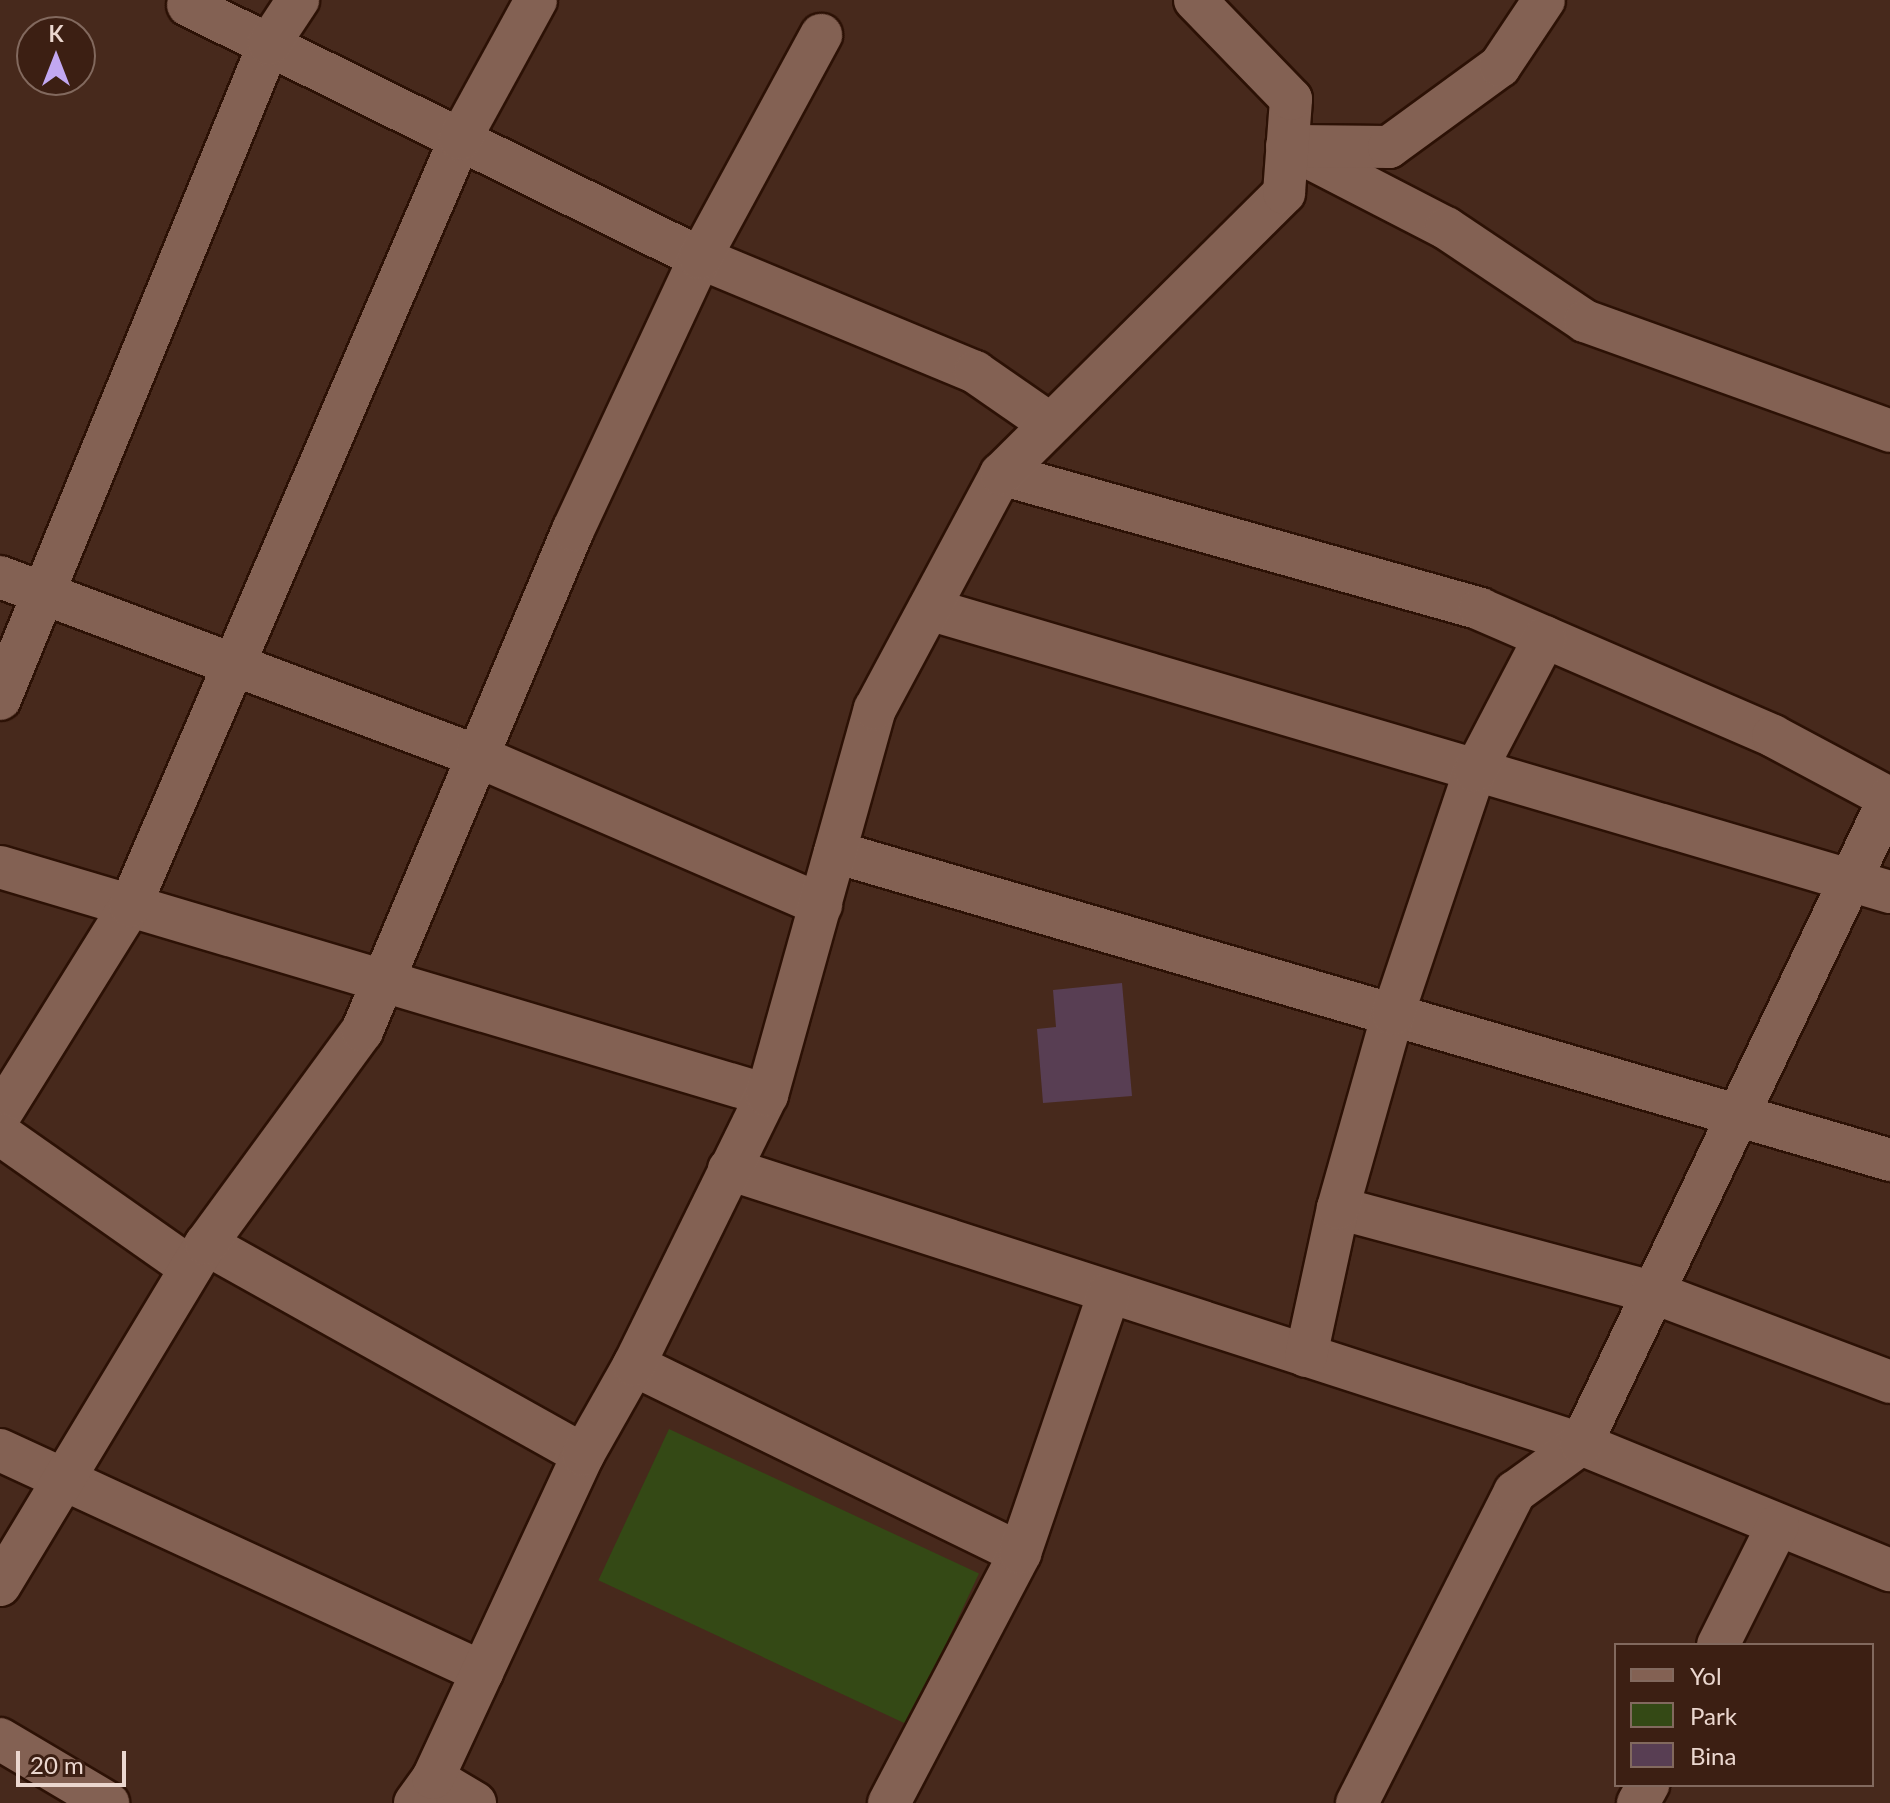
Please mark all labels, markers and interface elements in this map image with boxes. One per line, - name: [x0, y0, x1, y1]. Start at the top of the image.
- north arrow: [16, 16, 96, 96]
- text: K: [48, 20, 64, 47]
- legend: [1614, 1643, 1874, 1787]
- text: Yol: [1690, 1661, 1722, 1690]
- text: Park: [1690, 1701, 1737, 1730]
- scale bar: [20, 1735, 130, 1785]
- text: Bina: [1690, 1741, 1736, 1770]
- text: 20 m: [30, 1750, 84, 1779]

